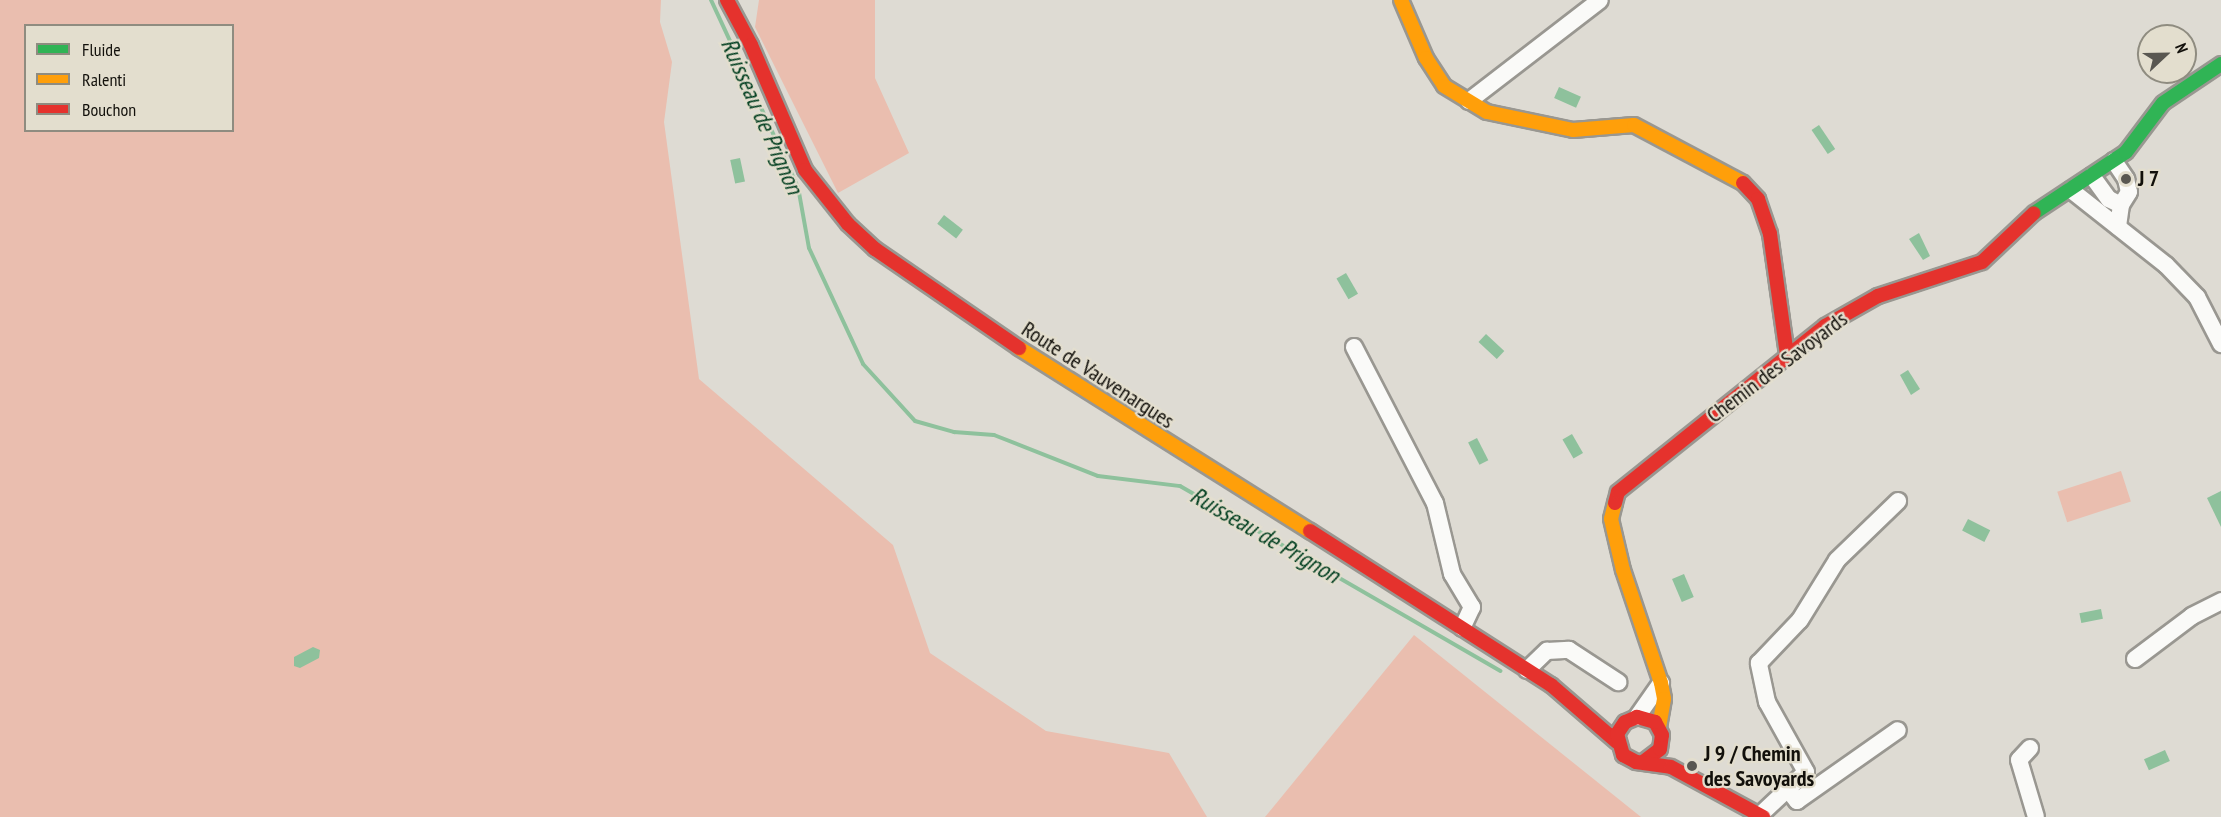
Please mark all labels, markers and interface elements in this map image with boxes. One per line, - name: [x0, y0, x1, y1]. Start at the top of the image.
- legend: [24, 24, 234, 132]
- north arrow: [2137, 24, 2197, 84]
- water label: Ruisseau de Prignon: [715, 34, 809, 198]
- text: Fluide: [82, 38, 121, 61]
- text: N: [2171, 40, 2193, 56]
- text: Ralenti: [82, 68, 126, 91]
- text: Bouchon: [82, 98, 136, 121]
- place label: J 7: [2138, 166, 2159, 192]
- marker: J 7: [2119, 172, 2133, 186]
- street label: Chemin des Savoyards: [1702, 306, 1852, 428]
- street label: Route de Vauvenargues: [1017, 316, 1179, 434]
- water label: Ruisseau de Prignon: [1185, 481, 1345, 589]
- place label: J 9 / Chemin des Savoyards: [1704, 740, 1814, 792]
- marker: J 9 / Chemin des Savoyards: [1685, 759, 1699, 773]

